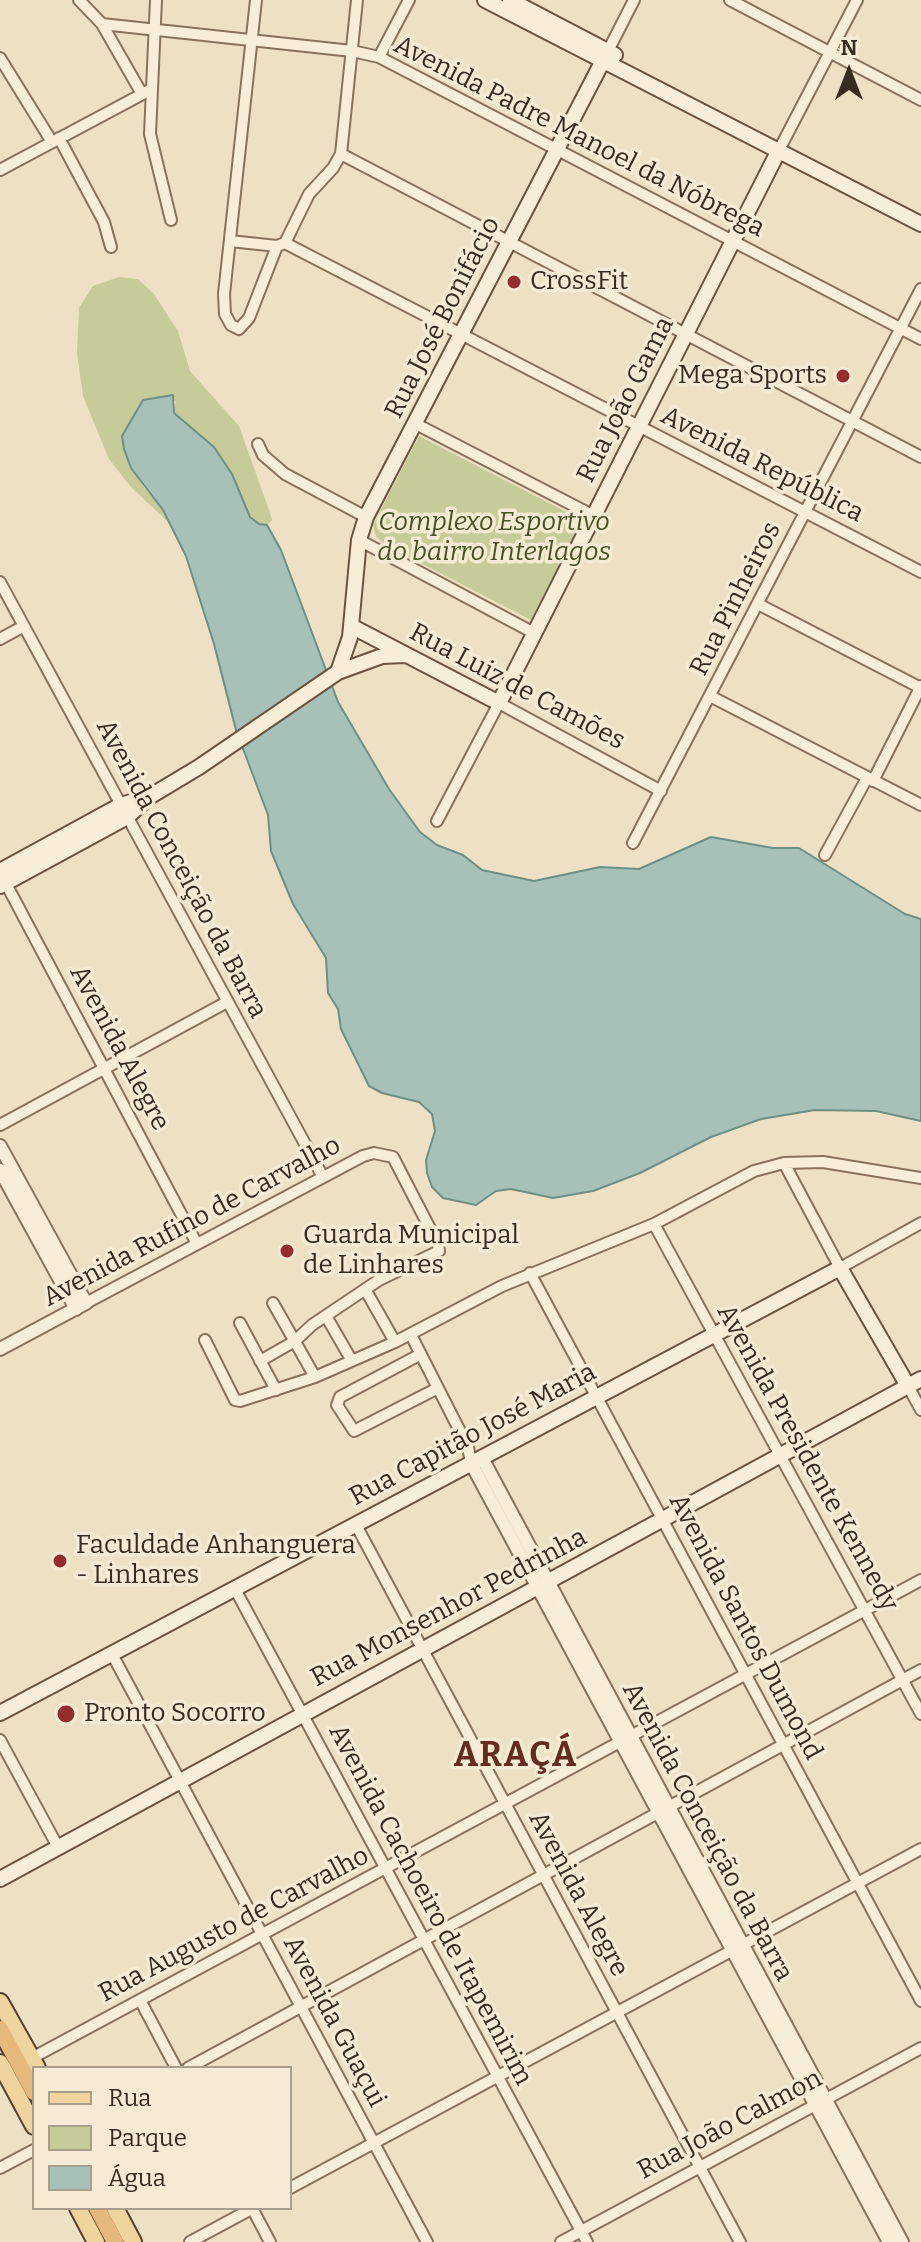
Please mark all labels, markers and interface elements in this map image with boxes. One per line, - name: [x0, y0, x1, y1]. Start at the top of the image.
- street label: Avenida Padre Manoel da Nóbrega: [389, 30, 769, 244]
- north arrow: [809, 32, 889, 112]
- text: N: [841, 34, 857, 61]
- street label: Rua José Bonifácio: [379, 212, 507, 424]
- place label: CrossFit: [530, 266, 628, 298]
- marker: CrossFit: [505, 273, 523, 291]
- street label: Rua João Gama: [571, 312, 681, 488]
- place label: Mega Sports: [678, 360, 827, 392]
- marker: Mega Sports: [834, 367, 852, 385]
- street label: Avenida República: [656, 400, 868, 530]
- park label: Complexo Esportivo do bairro Interlagos: [377, 507, 611, 568]
- street label: Rua Pinheiros: [684, 517, 788, 681]
- street label: Rua Luiz de Camões: [404, 617, 630, 757]
- street label: Avenida Conceição da Barra: [89, 714, 273, 1024]
- street label: Avenida Alegre: [62, 960, 176, 1136]
- street label: Avenida Rufino de Carvalho: [38, 1130, 346, 1314]
- place label: Guarda Municipal de Linhares: [303, 1220, 519, 1282]
- marker: Guarda Municipal de Linhares: [278, 1242, 296, 1260]
- street label: Avenida Presidente Kennedy: [710, 1299, 904, 1617]
- street label: Rua Capitão José Maria: [345, 1357, 601, 1513]
- street label: Avenida Santos Dumond: [662, 1489, 828, 1765]
- street label: Rua Monsenhor Pedrinha: [306, 1522, 592, 1694]
- place label: Faculdade Anhanguera - Linhares: [76, 1530, 356, 1592]
- marker: Faculdade Anhanguera - Linhares: [51, 1552, 69, 1570]
- street label: Avenida Conceição da Barra: [615, 1677, 799, 1987]
- place label: Pronto Socorro: [84, 1698, 266, 1730]
- marker: Pronto Socorro: [55, 1703, 77, 1725]
- street label: Avenida Cachoeiro de Itapemirim: [321, 1719, 539, 2091]
- district label: ARAÇÁ: [454, 1737, 578, 1777]
- street label: Avenida Alegre: [521, 1806, 635, 1982]
- street label: Rua Augusto de Carvalho: [94, 1841, 374, 2009]
- street label: Avenida Guaçui: [276, 1931, 392, 2113]
- street label: Rua João Calmon: [633, 2063, 827, 2187]
- legend: [32, 2066, 292, 2210]
- text: Rua: [108, 2084, 151, 2112]
- text: Parque: [108, 2124, 187, 2152]
- text: Água: [108, 2164, 166, 2192]

